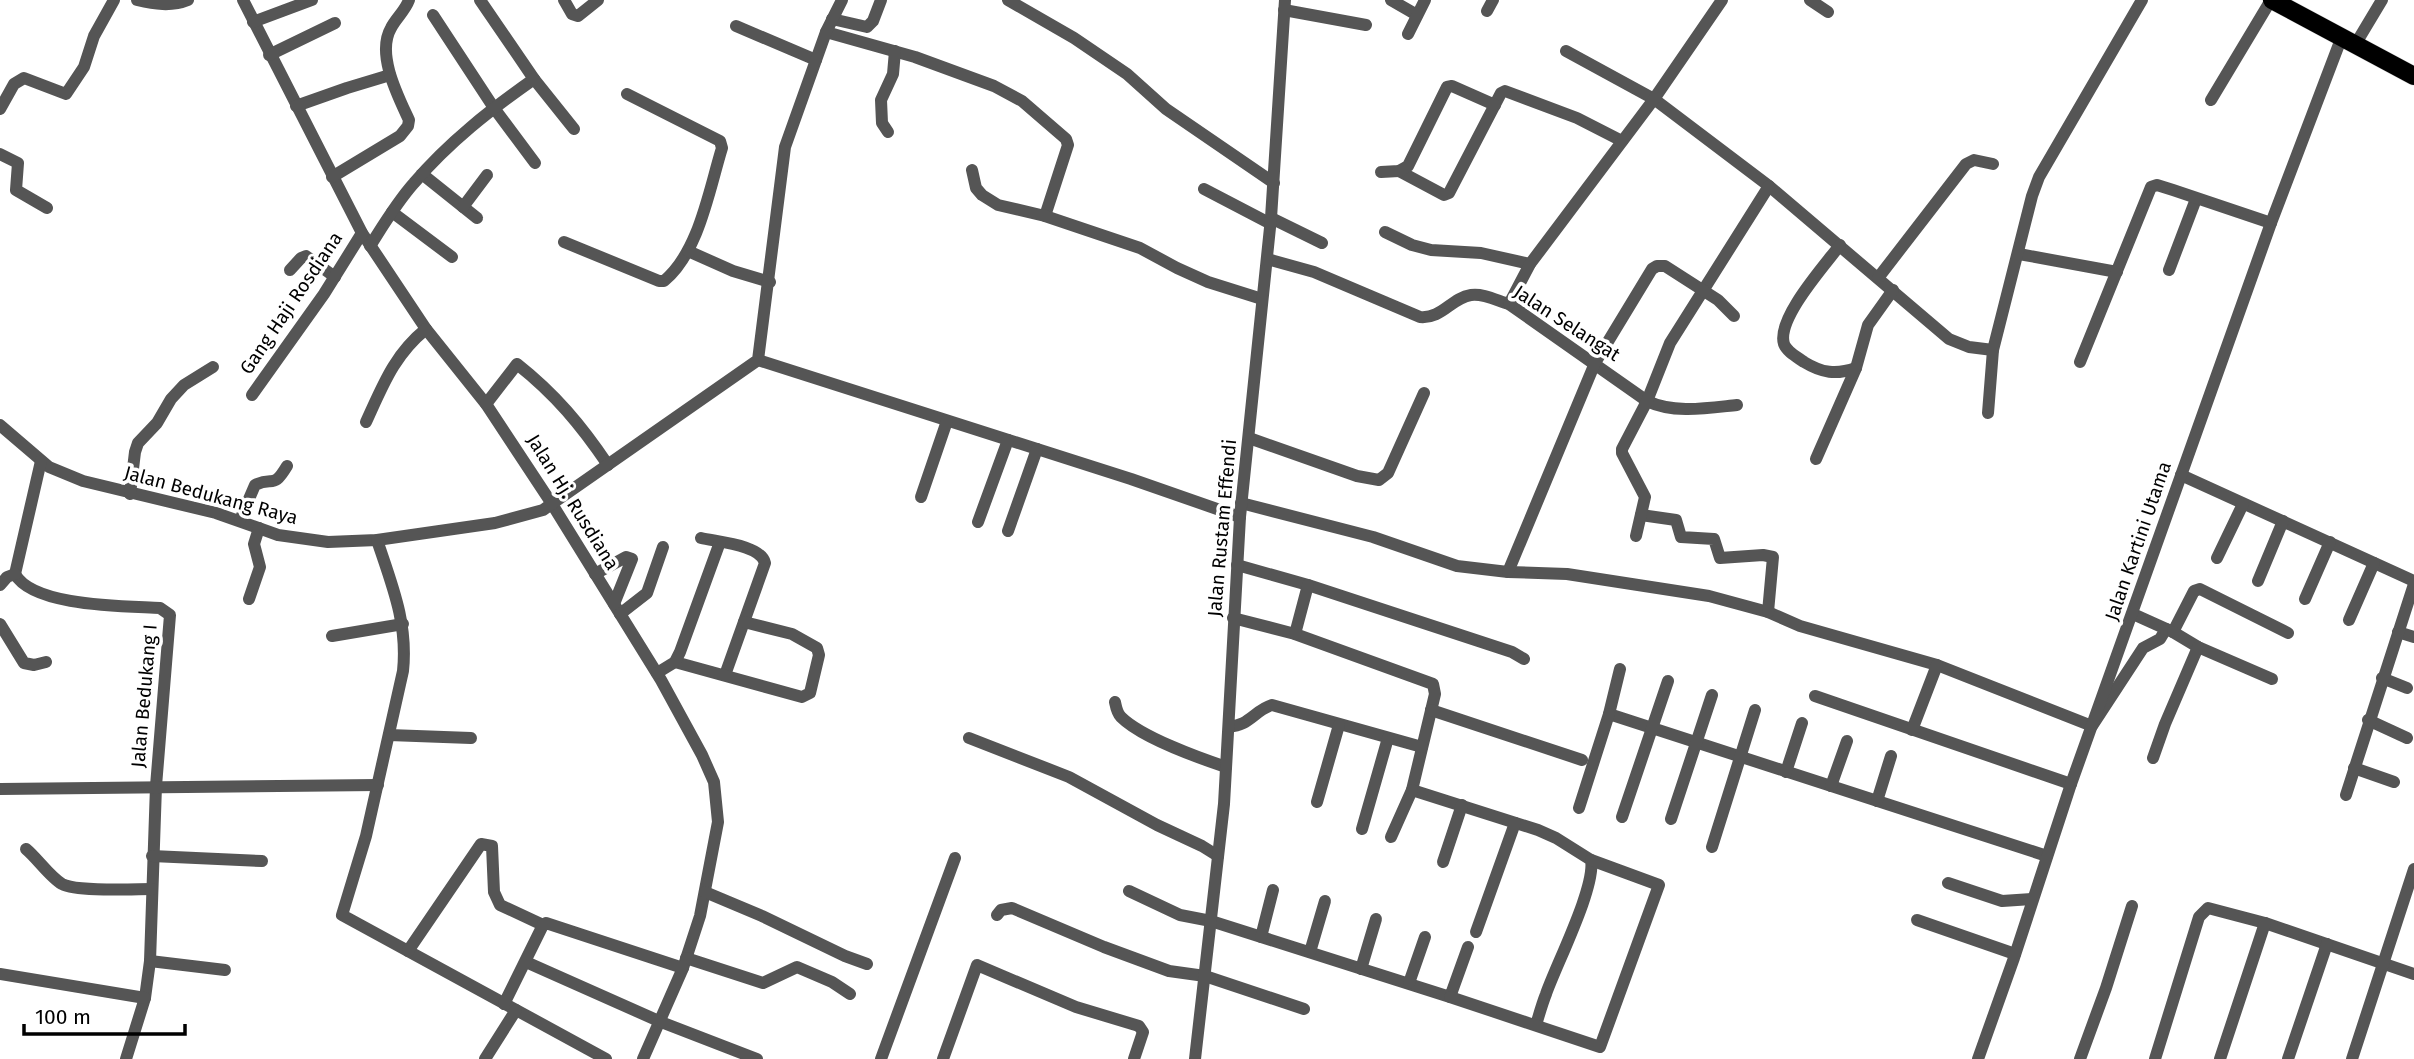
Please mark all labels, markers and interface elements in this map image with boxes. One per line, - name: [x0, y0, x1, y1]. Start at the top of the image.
- street label: Gang Haji Rosdiana: [235, 227, 347, 379]
- street label: Jalan Selangat: [1509, 280, 1625, 366]
- street label: Jalan Hj. Rusdiana: [522, 430, 624, 574]
- street label: Jalan Rustam Effendi: [1203, 438, 1241, 618]
- street label: Jalan Kartini Utama: [2100, 458, 2176, 624]
- street label: Jalan Bedukang Raya: [122, 461, 300, 529]
- street label: Jalan Bedukang I: [126, 623, 162, 769]
- scale bar: [24, 992, 186, 1036]
- text: 100 m: [35, 1004, 91, 1030]

